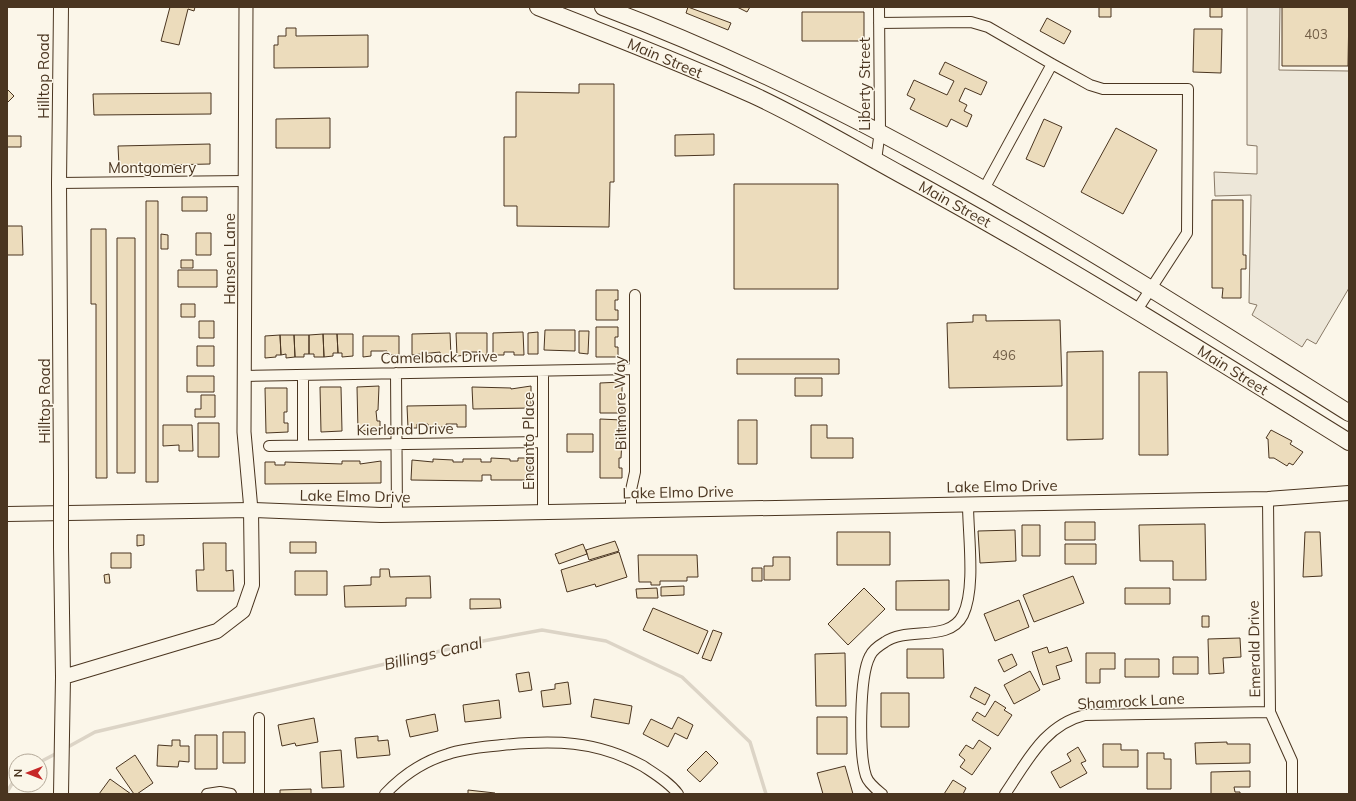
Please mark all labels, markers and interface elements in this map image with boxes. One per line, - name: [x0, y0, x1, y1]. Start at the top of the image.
- house number: 403: [1304, 26, 1328, 42]
- street label: Hilltop Road: [34, 33, 53, 119]
- street label: Main Street: [625, 34, 705, 82]
- street label: Liberty Street: [855, 37, 874, 131]
- street label: Montgomery: [108, 158, 196, 177]
- street label: Main Street: [916, 176, 994, 232]
- street label: Hansen Lane: [220, 213, 239, 305]
- street label: Main Street: [1194, 341, 1272, 399]
- street label: Camelback Drive: [380, 346, 498, 368]
- house number: 496: [992, 347, 1016, 363]
- street label: Biltmore Way: [610, 356, 630, 450]
- street label: Hilltop Road: [35, 358, 54, 444]
- street label: Encanto Place: [519, 392, 538, 490]
- street label: Kierland Drive: [356, 419, 454, 439]
- street label: Lake Elmo Drive: [946, 476, 1058, 496]
- street label: Lake Elmo Drive: [622, 482, 734, 502]
- street label: Lake Elmo Drive: [299, 486, 411, 506]
- street label: Emerald Drive: [1244, 600, 1264, 698]
- water label: Billings Canal: [382, 632, 484, 674]
- street label: Shamrock Lane: [1077, 689, 1185, 713]
- north arrow: [8, 753, 48, 793]
- text: N: [11, 769, 25, 777]

